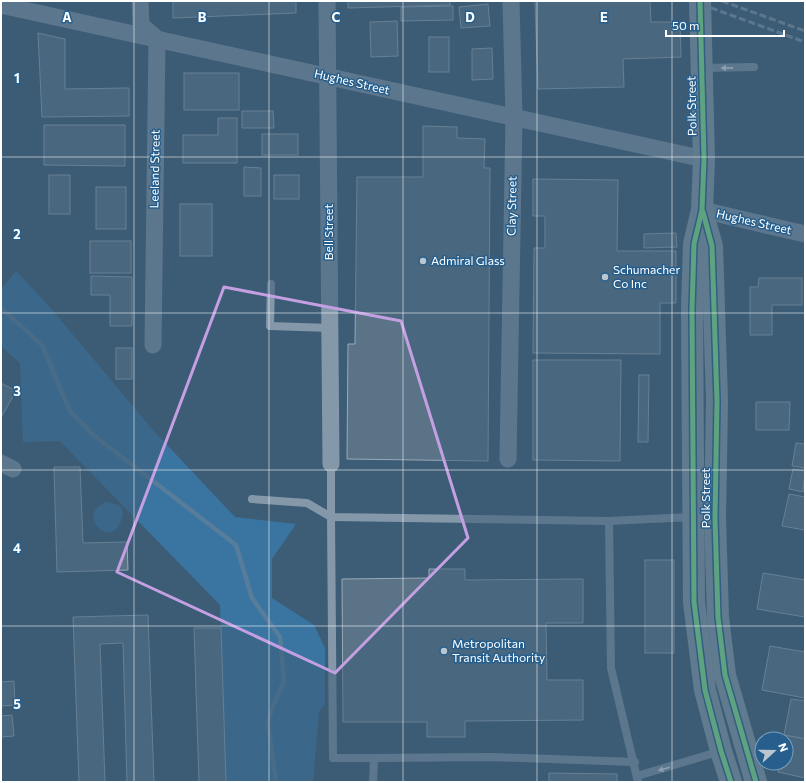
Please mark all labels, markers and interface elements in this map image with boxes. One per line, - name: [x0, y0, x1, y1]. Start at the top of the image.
- text: A: [62, 9, 72, 25]
- text: B: [198, 9, 207, 25]
- text: C: [332, 9, 341, 25]
- text: D: [465, 9, 475, 25]
- text: E: [600, 9, 608, 25]
- scale bar: [666, 12, 784, 38]
- text: 50 m: [672, 18, 700, 32]
- one-way arrow: [721, 64, 733, 71]
- street label: Hughes Street: [313, 66, 391, 97]
- text: 1: [14, 70, 20, 86]
- street label: Polk Street: [683, 76, 699, 136]
- street label: Leeland Street: [146, 129, 162, 209]
- street label: Clay Street: [503, 176, 519, 236]
- street label: Bell Street: [321, 204, 335, 260]
- street label: Hughes Street: [715, 206, 793, 237]
- text: 2: [13, 226, 21, 242]
- place label: Admiral Glass: [431, 253, 505, 267]
- marker: Admiral Glass: [418, 256, 428, 266]
- place label: Schumacher Co Inc: [613, 262, 680, 290]
- marker: Schumacher Co Inc: [600, 272, 610, 282]
- text: 3: [13, 383, 21, 399]
- street label: Polk Street: [698, 468, 712, 528]
- text: 4: [13, 540, 21, 556]
- place label: Metropolitan Transit Authority: [452, 636, 545, 664]
- marker: Metropolitan Transit Authority: [439, 646, 449, 656]
- text: 5: [13, 696, 21, 712]
- north arrow: [754, 731, 794, 771]
- text: N: [776, 741, 791, 753]
- one-way arrow: [658, 766, 670, 772]

